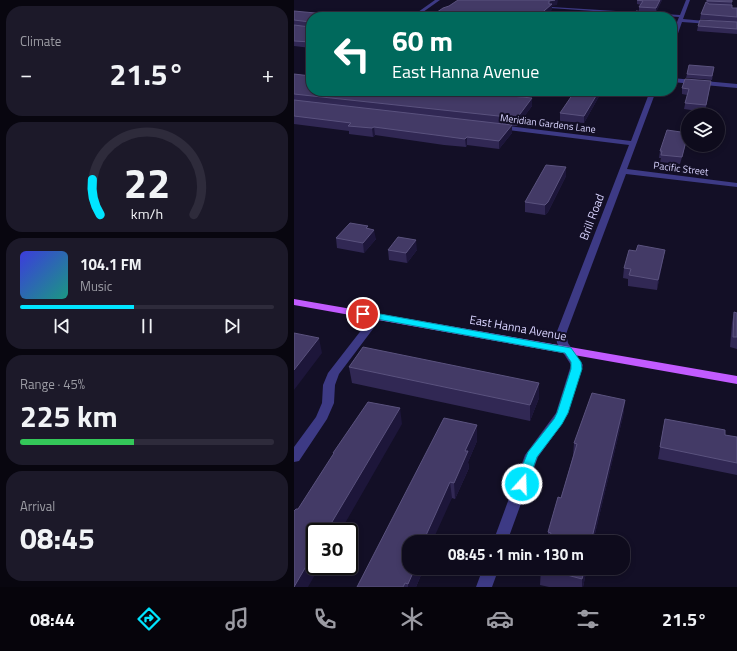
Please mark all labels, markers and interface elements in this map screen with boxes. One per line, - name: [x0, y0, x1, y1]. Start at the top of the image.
- text: 60 m: [392, 19, 453, 62]
- icon: left: [326, 28, 378, 80]
- text: Climate: [20, 31, 61, 51]
- text: 21.5°: [110, 51, 184, 97]
- text: −: [20, 57, 32, 91]
- text: +: [262, 57, 274, 91]
- text: East Hanna Avenue: [392, 58, 539, 85]
- map controls: [681, 108, 725, 152]
- button: layers: [681, 108, 725, 152]
- street label: Meridian Gardens Lane: [499, 110, 597, 137]
- text: 22: [124, 151, 170, 214]
- street label: Pacific Street: [653, 158, 710, 179]
- street label: Brill Road: [574, 191, 609, 243]
- text: km/h: [131, 203, 163, 225]
- text: 104.1 FM: [80, 253, 142, 276]
- text: Music: [80, 276, 112, 296]
- pin: [346, 297, 380, 331]
- icon: arrive: [352, 303, 374, 325]
- street label: East Hanna Avenue: [468, 310, 568, 345]
- icon: previous: [51, 315, 73, 337]
- icon: pause: [136, 315, 158, 337]
- icon: next: [221, 315, 243, 337]
- text: Range · 45%: [20, 374, 85, 394]
- text: 225 km: [20, 393, 118, 439]
- position arrow: [501, 463, 543, 505]
- text: Arrival: [20, 496, 55, 516]
- text: 08:45: [20, 515, 95, 561]
- speed limit sign: 30: [306, 523, 358, 575]
- text: 08:45 · 1 min · 130 m: [448, 543, 584, 566]
- icon: directions: [135, 605, 163, 633]
- icon: music: [223, 605, 251, 633]
- icon: phone: [311, 605, 339, 633]
- icon: climate: [398, 605, 426, 633]
- icon: car: [486, 605, 514, 633]
- icon: filters: [574, 605, 602, 633]
- text: 08:44: [30, 606, 75, 633]
- text: 21.5°: [662, 606, 707, 633]

